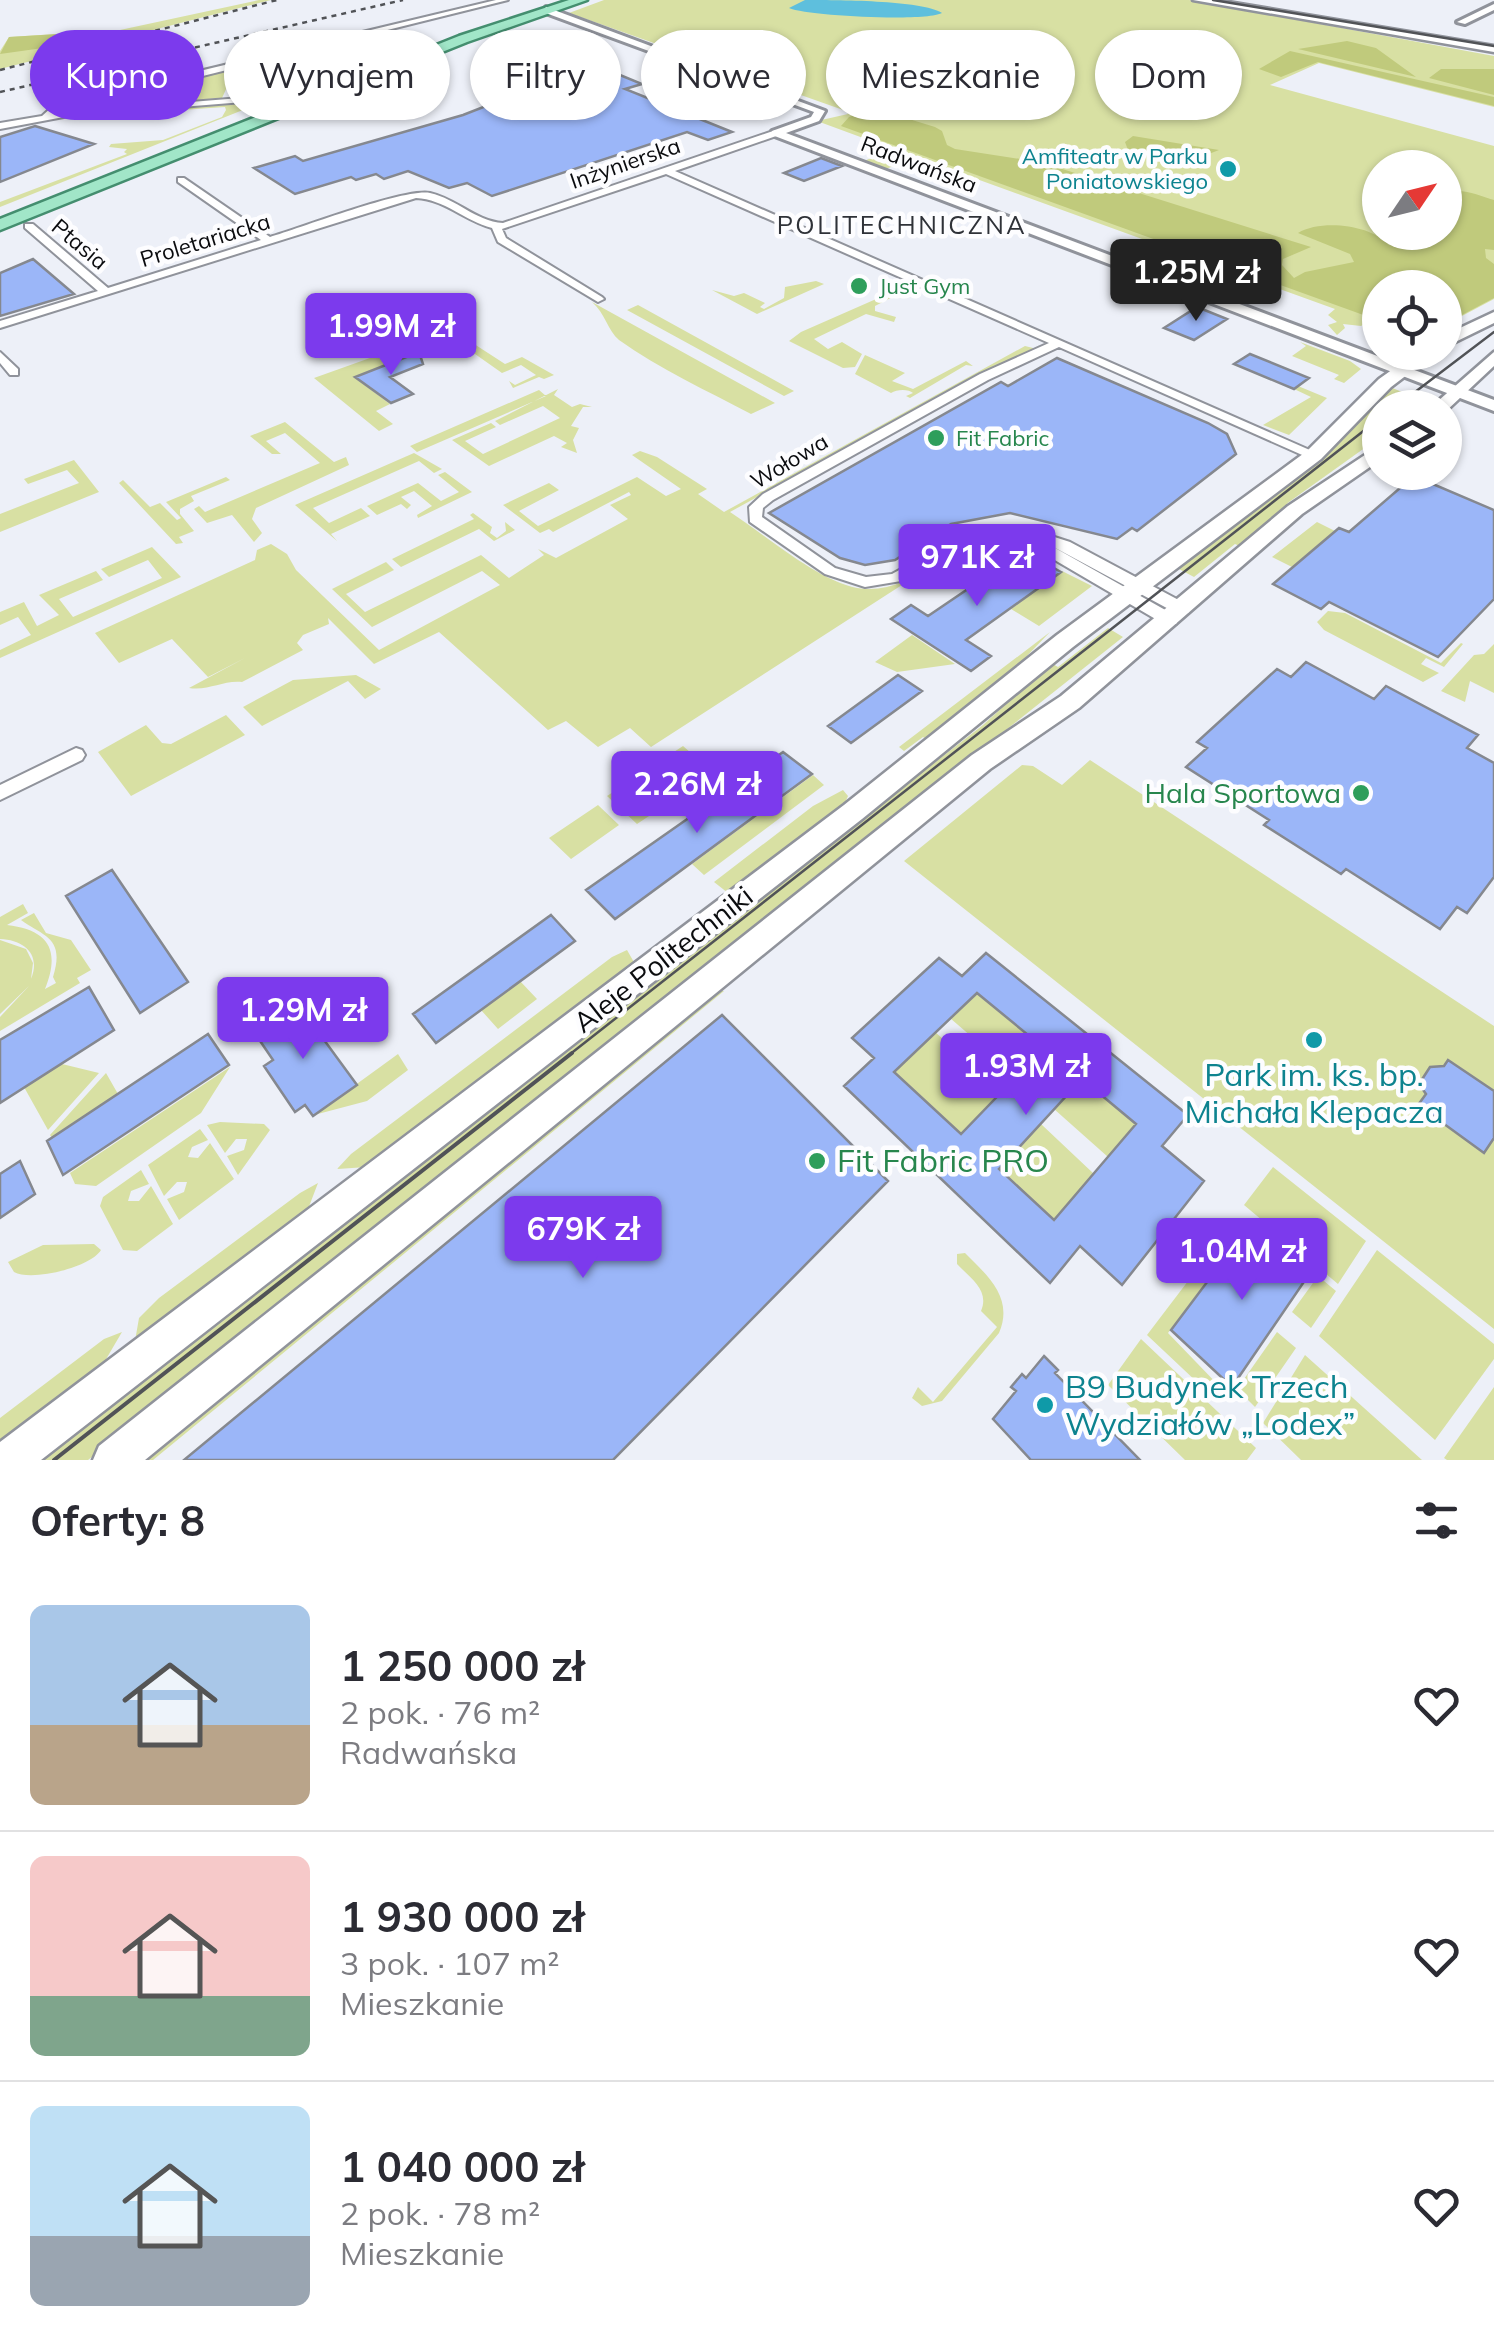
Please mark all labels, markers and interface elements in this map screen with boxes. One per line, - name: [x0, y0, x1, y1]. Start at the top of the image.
- chip: Kupno: [30, 30, 204, 120]
- chip: Wynajem: [224, 30, 450, 120]
- chip: Filtry: [470, 30, 621, 120]
- chip: Nowe: [641, 30, 806, 120]
- chip: Mieszkanie: [826, 30, 1075, 120]
- chip: Dom: [1095, 30, 1242, 120]
- street label: Radwańska: [857, 129, 981, 199]
- street label: Inżynierska: [566, 131, 684, 195]
- place label: Amfiteatr w Parku Poniatowskiego: [1022, 142, 1208, 195]
- north arrow: [1362, 150, 1462, 250]
- map controls: [1362, 150, 1462, 490]
- marker: Amfiteatr w Parku Poniatowskiego: [1217, 158, 1239, 180]
- street label: Proletariacka: [137, 207, 273, 273]
- district label: POLITECHNICZNA: [777, 209, 1027, 240]
- street label: Ptasia: [46, 212, 114, 276]
- pin: 1.25M zł: [1093, 239, 1299, 324]
- text: 1.25M zł: [1132, 251, 1260, 291]
- button: locate: [1362, 270, 1462, 370]
- place label: Just Gym: [879, 272, 970, 300]
- marker: Just Gym: [848, 275, 870, 297]
- pin: 1.99M zł: [288, 293, 494, 378]
- text: 1.99M zł: [327, 305, 455, 345]
- button: layers: [1362, 390, 1462, 490]
- place label: Fit Fabric: [956, 424, 1050, 452]
- street label: Wołowa: [745, 427, 833, 495]
- marker: Fit Fabric: [925, 427, 947, 449]
- pin: 971K zł: [885, 524, 1069, 609]
- text: 971K zł: [921, 536, 1033, 576]
- pin: 2.26M zł: [594, 751, 800, 836]
- text: 2.26M zł: [633, 763, 761, 803]
- place label: Hala Sportowa: [1145, 775, 1341, 810]
- marker: Hala Sportowa: [1350, 782, 1372, 804]
- street label: Aleje Politechniki: [566, 878, 759, 1039]
- pin: 1.29M zł: [200, 977, 406, 1062]
- text: 1.29M zł: [239, 989, 367, 1029]
- marker: Park im. ks. bp. Michała Klepacza: [1303, 1029, 1325, 1051]
- pin: 1.93M zł: [923, 1033, 1129, 1118]
- text: 1.93M zł: [962, 1045, 1090, 1085]
- place label: Park im. ks. bp. Michała Klepacza: [1184, 1054, 1444, 1131]
- place label: Fit Fabric PRO: [837, 1140, 1049, 1180]
- marker: Fit Fabric PRO: [806, 1150, 828, 1172]
- pin: 679K zł: [491, 1196, 675, 1281]
- text: 679K zł: [527, 1208, 639, 1248]
- pin: 1.04M zł: [1139, 1218, 1345, 1303]
- text: 1.04M zł: [1178, 1230, 1306, 1270]
- place label: B9 Budynek Trzech Wydziałów „Lodex”: [1065, 1366, 1355, 1443]
- marker: B9 Budynek Trzech Wydziałów „Lodex”: [1034, 1394, 1056, 1416]
- icon: filters: [1409, 1493, 1464, 1548]
- text: Oferty: 8: [30, 1494, 205, 1547]
- text: 1 250 000 zł: [340, 1639, 584, 1692]
- icon: home: [110, 1645, 230, 1765]
- icon: heart: [1409, 1678, 1464, 1733]
- text: 2 pok. · 76 m²: [340, 1692, 540, 1732]
- text: Radwańska: [340, 1732, 517, 1772]
- text: 1 930 000 zł: [340, 1890, 584, 1943]
- icon: home: [110, 1896, 230, 2016]
- icon: heart: [1409, 1929, 1464, 1984]
- text: 3 pok. · 107 m²: [340, 1943, 559, 1983]
- text: Mieszkanie: [340, 1983, 504, 2023]
- text: 1 040 000 zł: [340, 2140, 584, 2193]
- icon: home: [110, 2146, 230, 2266]
- icon: heart: [1409, 2179, 1464, 2234]
- text: 2 pok. · 78 m²: [340, 2193, 540, 2233]
- text: Mieszkanie: [340, 2233, 504, 2273]

